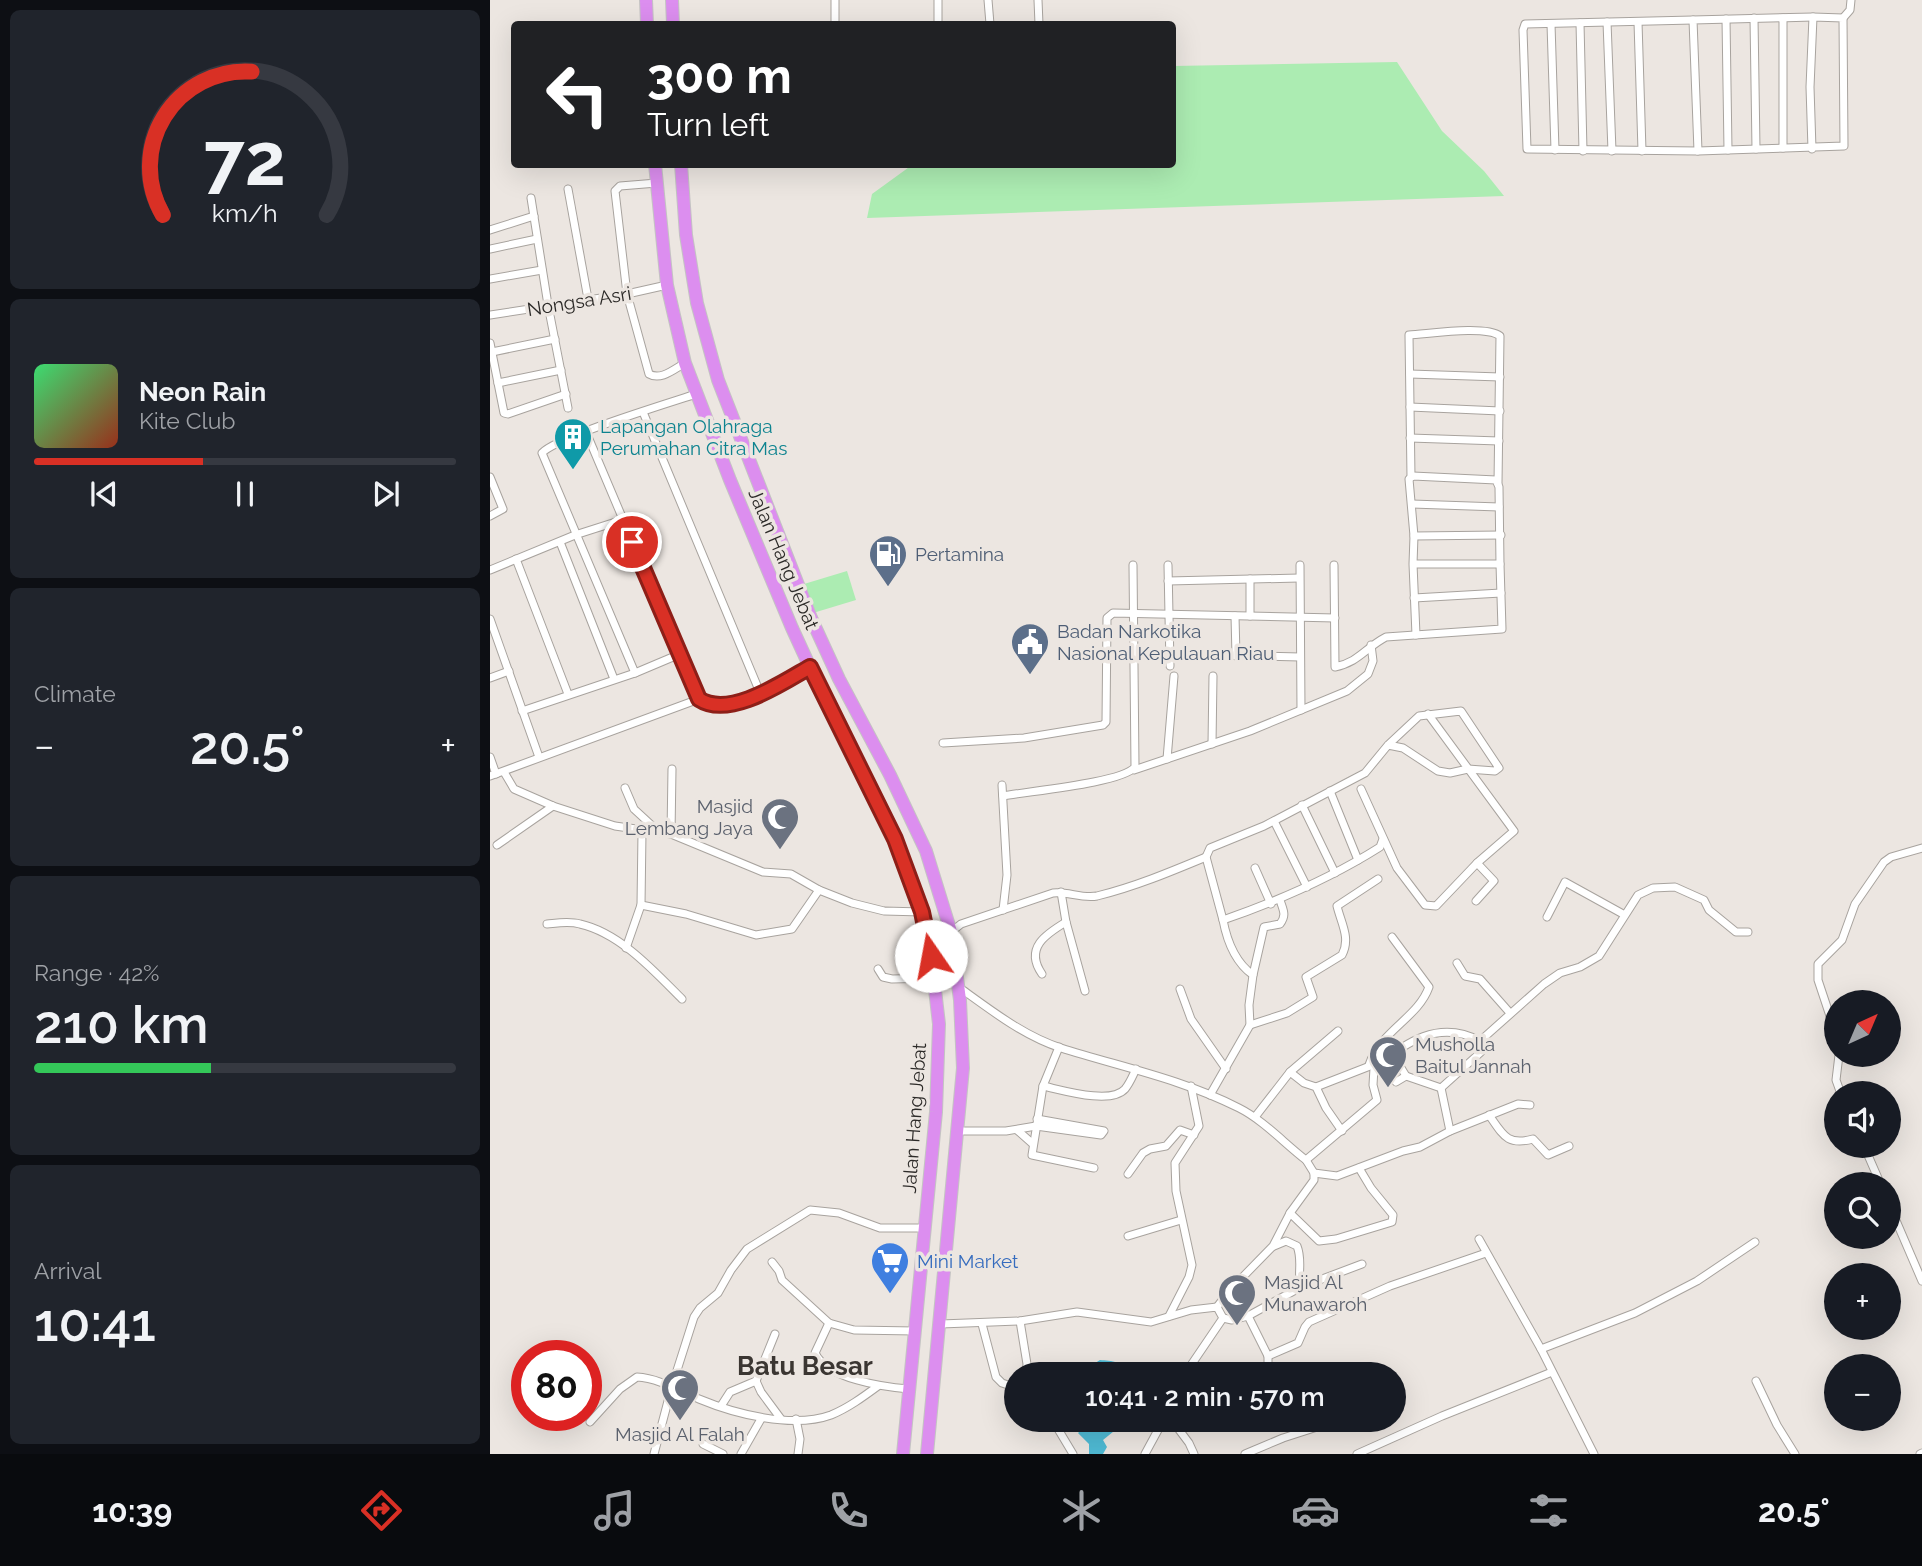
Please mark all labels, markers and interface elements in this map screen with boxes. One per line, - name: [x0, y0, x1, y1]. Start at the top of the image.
- text: 300 m: [647, 47, 792, 104]
- icon: left: [532, 49, 623, 140]
- text: Turn left: [647, 106, 769, 143]
- text: 72: [204, 118, 286, 203]
- text: km/h: [212, 198, 278, 228]
- street label: Nongsa Asri: [525, 282, 633, 320]
- text: Neon Rain: [139, 377, 266, 407]
- text: Kite Club: [139, 407, 236, 434]
- place label: Lapangan Olahraga Perumahan Citra Mas: [600, 415, 787, 459]
- building icon: Lapangan Olahraga Perumahan Citra Mas: [552, 416, 594, 471]
- icon: previous: [85, 475, 123, 513]
- icon: pause: [226, 475, 264, 513]
- icon: next: [367, 475, 405, 513]
- street label: Jalan Hang Jebat: [744, 485, 824, 633]
- pin: [602, 512, 662, 572]
- icon: arrive: [613, 523, 651, 561]
- fuel station icon: Pertamina: [867, 533, 909, 588]
- place label: Pertamina: [915, 543, 1004, 565]
- place label: Badan Narkotika Nasional Kepulauan Riau: [1057, 620, 1274, 664]
- public building icon: Badan Narkotika Nasional Kepulauan Riau: [1009, 621, 1051, 676]
- text: Climate: [34, 680, 116, 707]
- text: 20.5°: [190, 715, 305, 776]
- text: −: [34, 723, 54, 768]
- text: +: [440, 723, 456, 768]
- place label: Masjid Lembang Jaya: [625, 795, 753, 839]
- mosque icon: Masjid Lembang Jaya: [759, 796, 801, 851]
- position arrow: [894, 919, 968, 993]
- text: Range · 42%: [34, 959, 160, 986]
- north arrow: [1824, 990, 1900, 1068]
- map controls: [1824, 990, 1901, 1431]
- text: 210 km: [34, 994, 209, 1055]
- place label: Musholla Baitul Jannah: [1415, 1033, 1532, 1077]
- mosque icon: Musholla Baitul Jannah: [1367, 1034, 1409, 1089]
- street label: Jalan Hang Jebat: [898, 1041, 930, 1194]
- button: sound: [1824, 1081, 1901, 1158]
- button: search: [1824, 1172, 1901, 1249]
- supermarket icon: Mini Market: [869, 1240, 911, 1295]
- place label: Mini Market: [917, 1250, 1019, 1272]
- text: Arrival: [34, 1257, 101, 1284]
- button: +: [1824, 1263, 1901, 1340]
- place label: Masjid Al Munawaroh: [1264, 1271, 1367, 1315]
- mosque icon: Masjid Al Munawaroh: [1216, 1272, 1258, 1327]
- text: 10:41: [34, 1292, 156, 1353]
- speed limit sign: 80: [511, 1340, 602, 1431]
- district label: Batu Besar: [737, 1351, 873, 1381]
- button: −: [1824, 1354, 1901, 1431]
- mosque icon: Masjid Al Falah: [659, 1367, 701, 1422]
- text: 10:41 · 2 min · 570 m: [1085, 1382, 1325, 1412]
- place label: Masjid Al Falah: [615, 1423, 745, 1445]
- icon: directions: [357, 1486, 406, 1535]
- icon: music: [590, 1486, 639, 1535]
- icon: phone: [824, 1486, 873, 1535]
- icon: climate: [1057, 1486, 1106, 1535]
- icon: car: [1291, 1486, 1340, 1535]
- icon: filters: [1524, 1486, 1573, 1535]
- text: 10:39: [92, 1492, 172, 1529]
- text: 20.5°: [1758, 1492, 1830, 1529]

